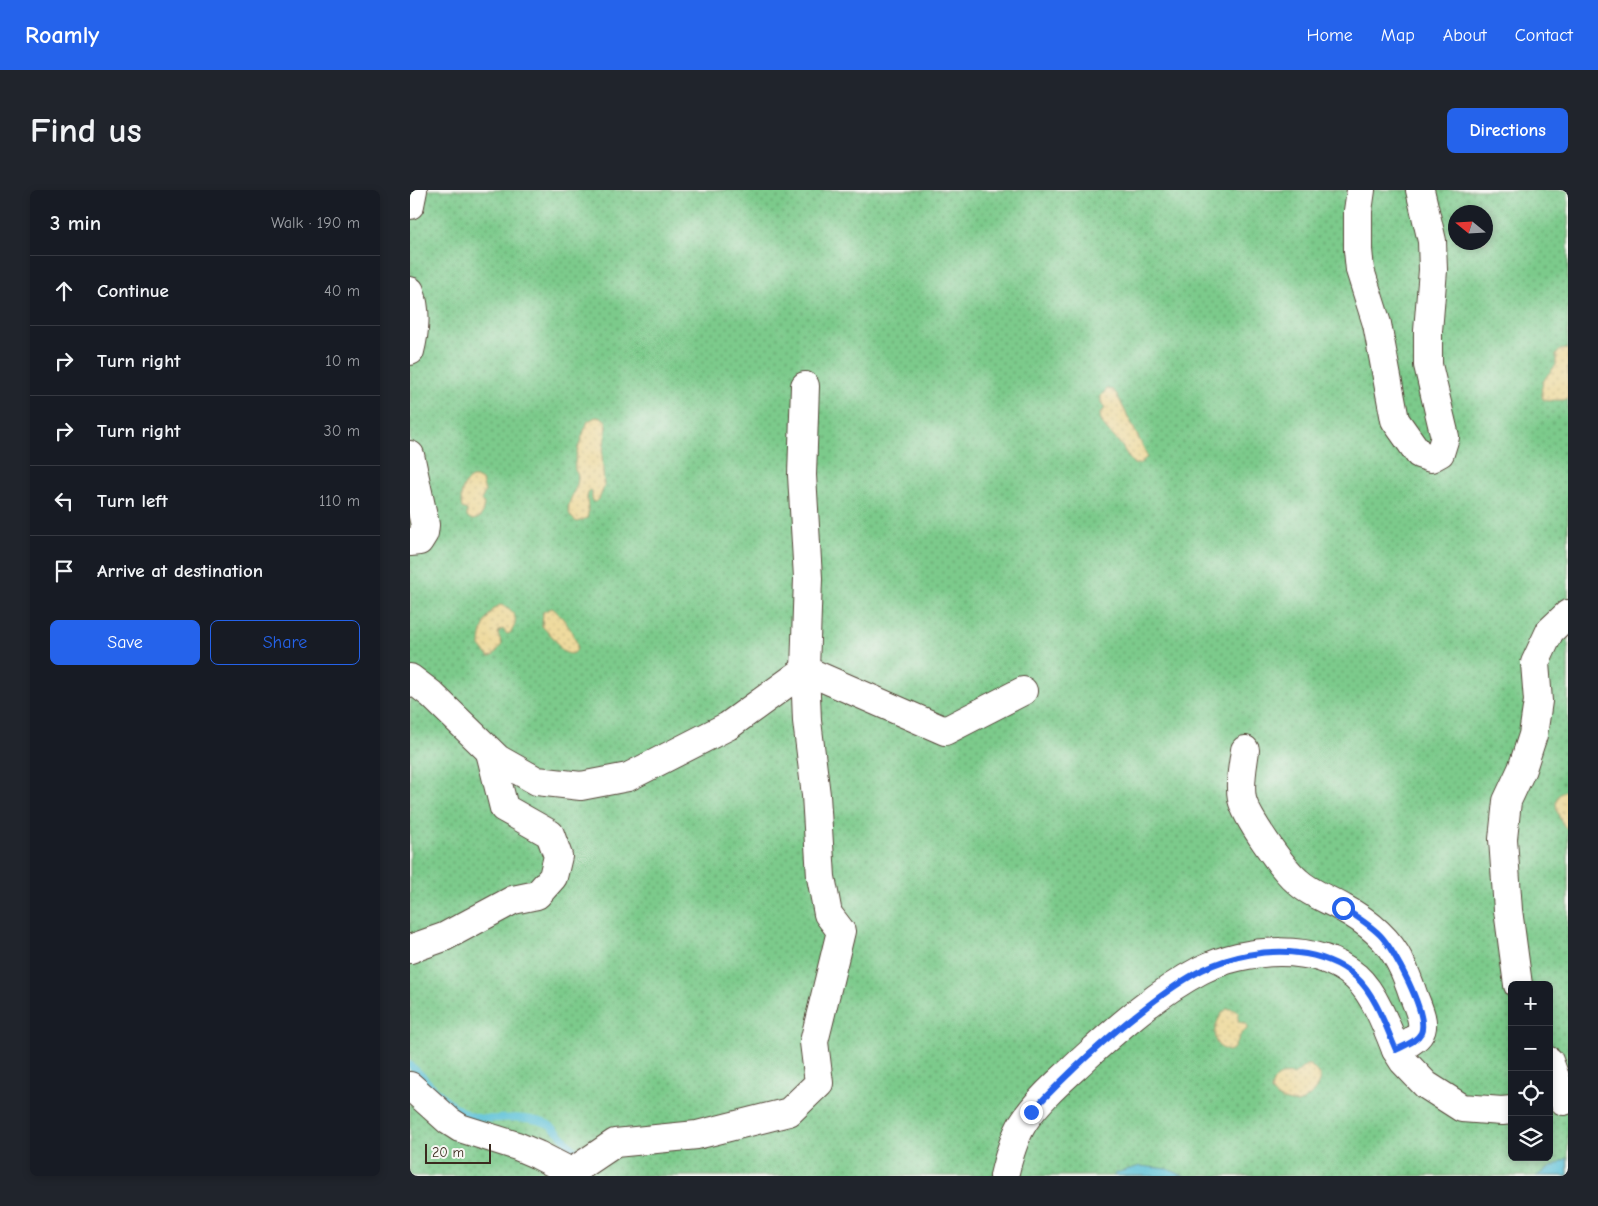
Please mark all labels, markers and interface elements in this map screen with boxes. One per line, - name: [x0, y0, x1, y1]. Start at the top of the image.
- text: Roamly: [25, 21, 99, 49]
- text: Home: [1306, 25, 1353, 46]
- text: Map: [1381, 25, 1415, 46]
- text: About: [1443, 25, 1487, 46]
- text: Contact: [1515, 25, 1573, 46]
- button: Directions: [1447, 108, 1568, 153]
- text: Find us: [30, 110, 142, 151]
- north arrow: [1448, 205, 1493, 250]
- text: 3 min: [50, 211, 101, 235]
- text: Walk · 190 m: [271, 214, 360, 232]
- icon: ahead: [50, 277, 78, 305]
- text: Continue: [97, 280, 169, 302]
- text: 40 m: [324, 282, 360, 300]
- icon: right: [50, 347, 78, 375]
- text: Turn right: [97, 350, 181, 372]
- text: 10 m: [325, 352, 360, 370]
- icon: right: [50, 417, 78, 445]
- text: Turn right: [97, 420, 181, 442]
- text: 30 m: [324, 422, 360, 440]
- icon: left: [50, 487, 78, 515]
- text: Turn left: [97, 490, 168, 512]
- text: 110 m: [319, 492, 360, 510]
- icon: arrive: [50, 557, 78, 585]
- text: Arrive at destination: [97, 560, 263, 582]
- button: Save: [50, 620, 200, 665]
- button: Share: [210, 620, 360, 665]
- route start: [1332, 897, 1355, 920]
- map controls: [1508, 981, 1553, 1161]
- button: +: [1508, 981, 1553, 1026]
- button: −: [1508, 1026, 1553, 1071]
- button: locate: [1508, 1071, 1553, 1116]
- route end: [1020, 1101, 1043, 1124]
- button: layers: [1508, 1116, 1553, 1161]
- scale bar: [425, 1141, 491, 1164]
- text: 20 m: [432, 1144, 464, 1161]

